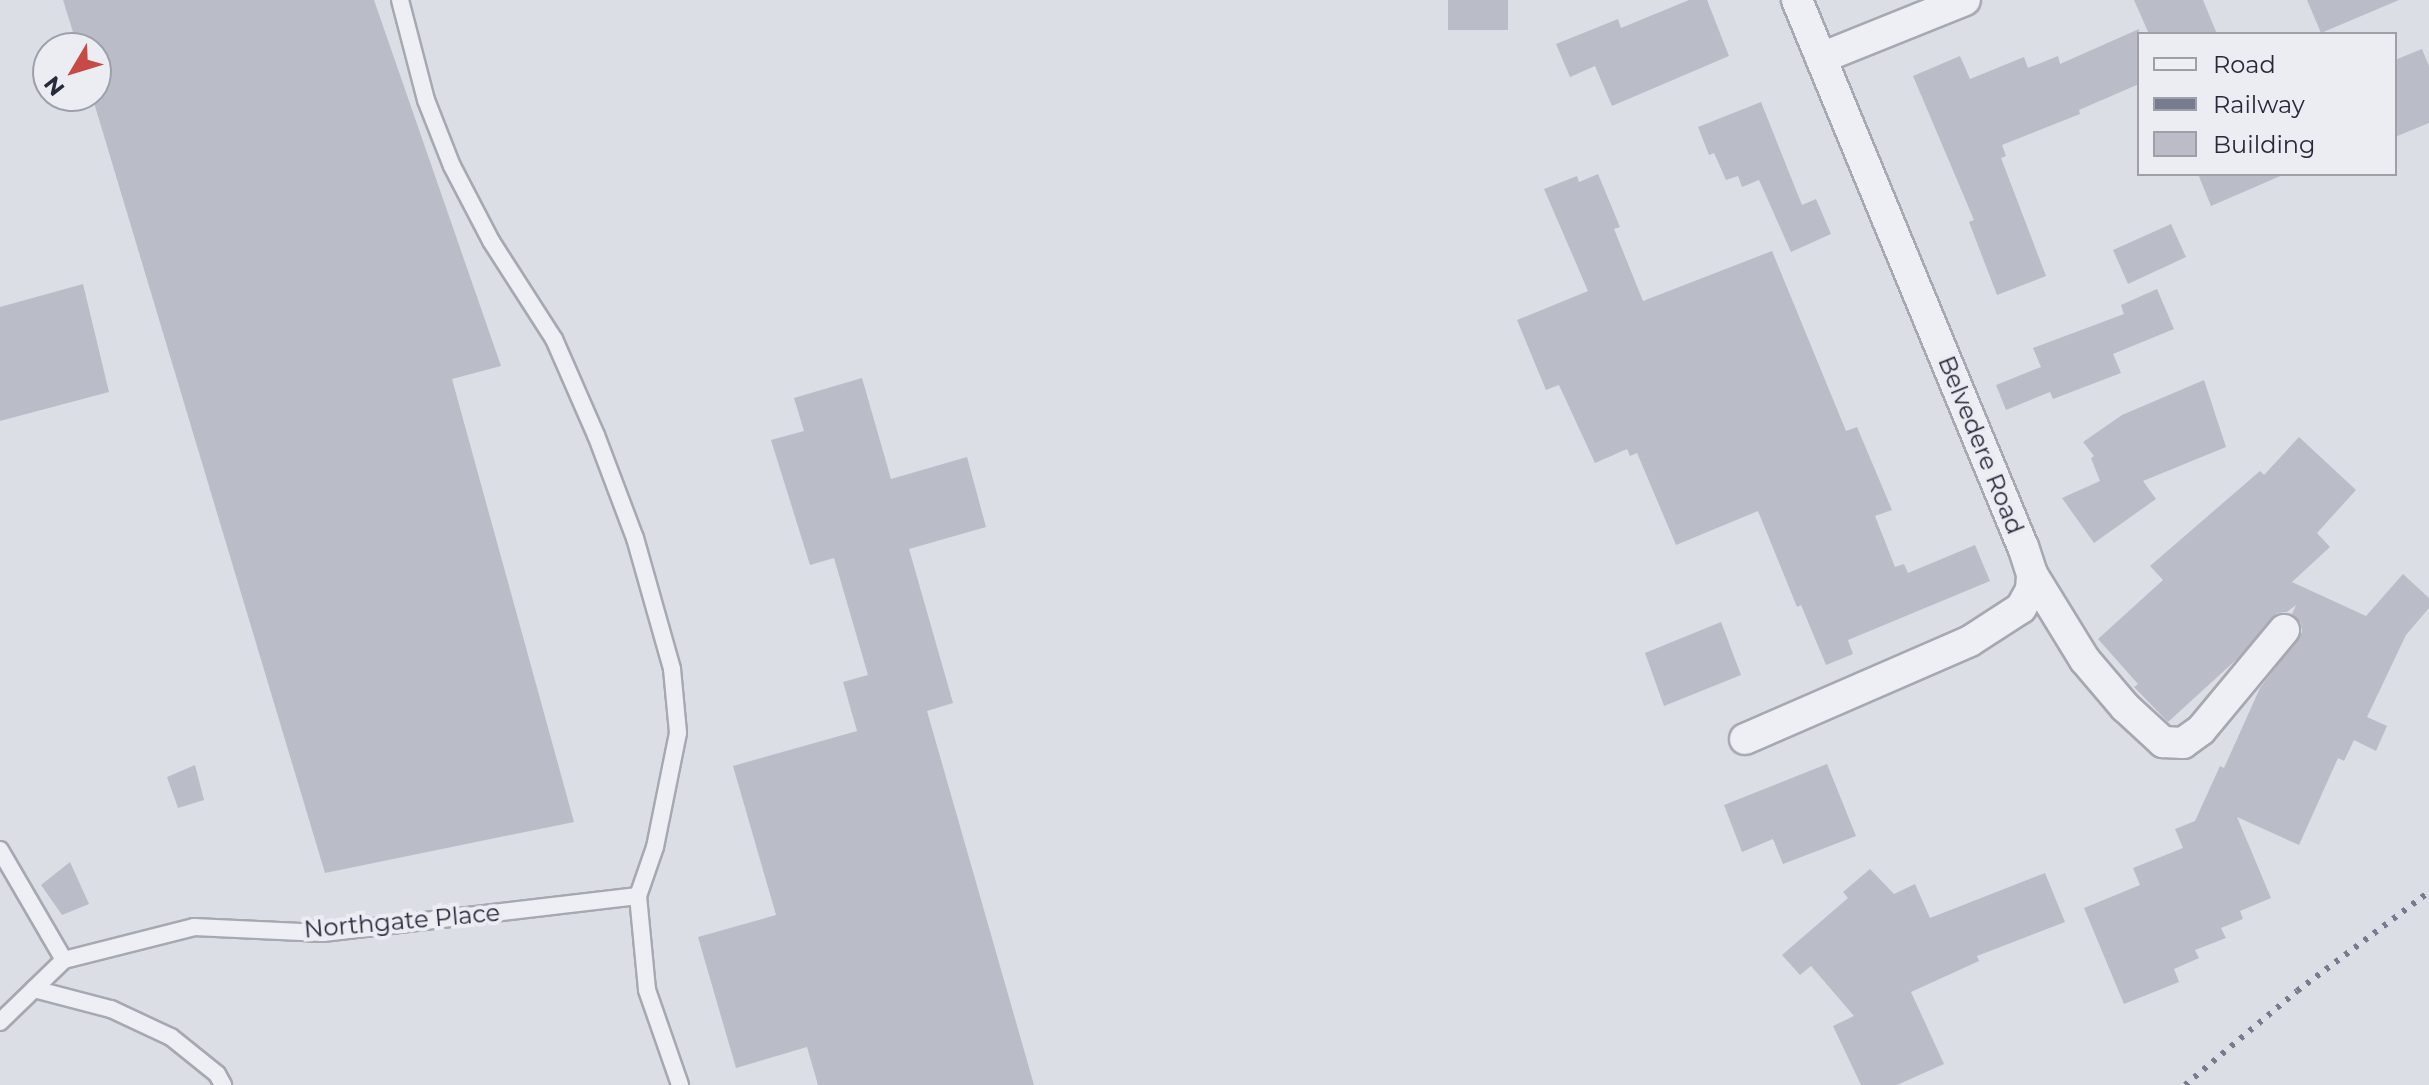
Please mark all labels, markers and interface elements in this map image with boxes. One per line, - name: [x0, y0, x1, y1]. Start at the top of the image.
- north arrow: [32, 32, 112, 112]
- legend: [2137, 32, 2397, 176]
- text: Road: [2213, 50, 2276, 79]
- text: N: [38, 71, 70, 101]
- text: Railway: [2213, 90, 2305, 119]
- text: Building: [2213, 130, 2316, 159]
- street label: Belvedere Road: [1932, 352, 2030, 538]
- street label: Northgate Place: [303, 898, 501, 944]

